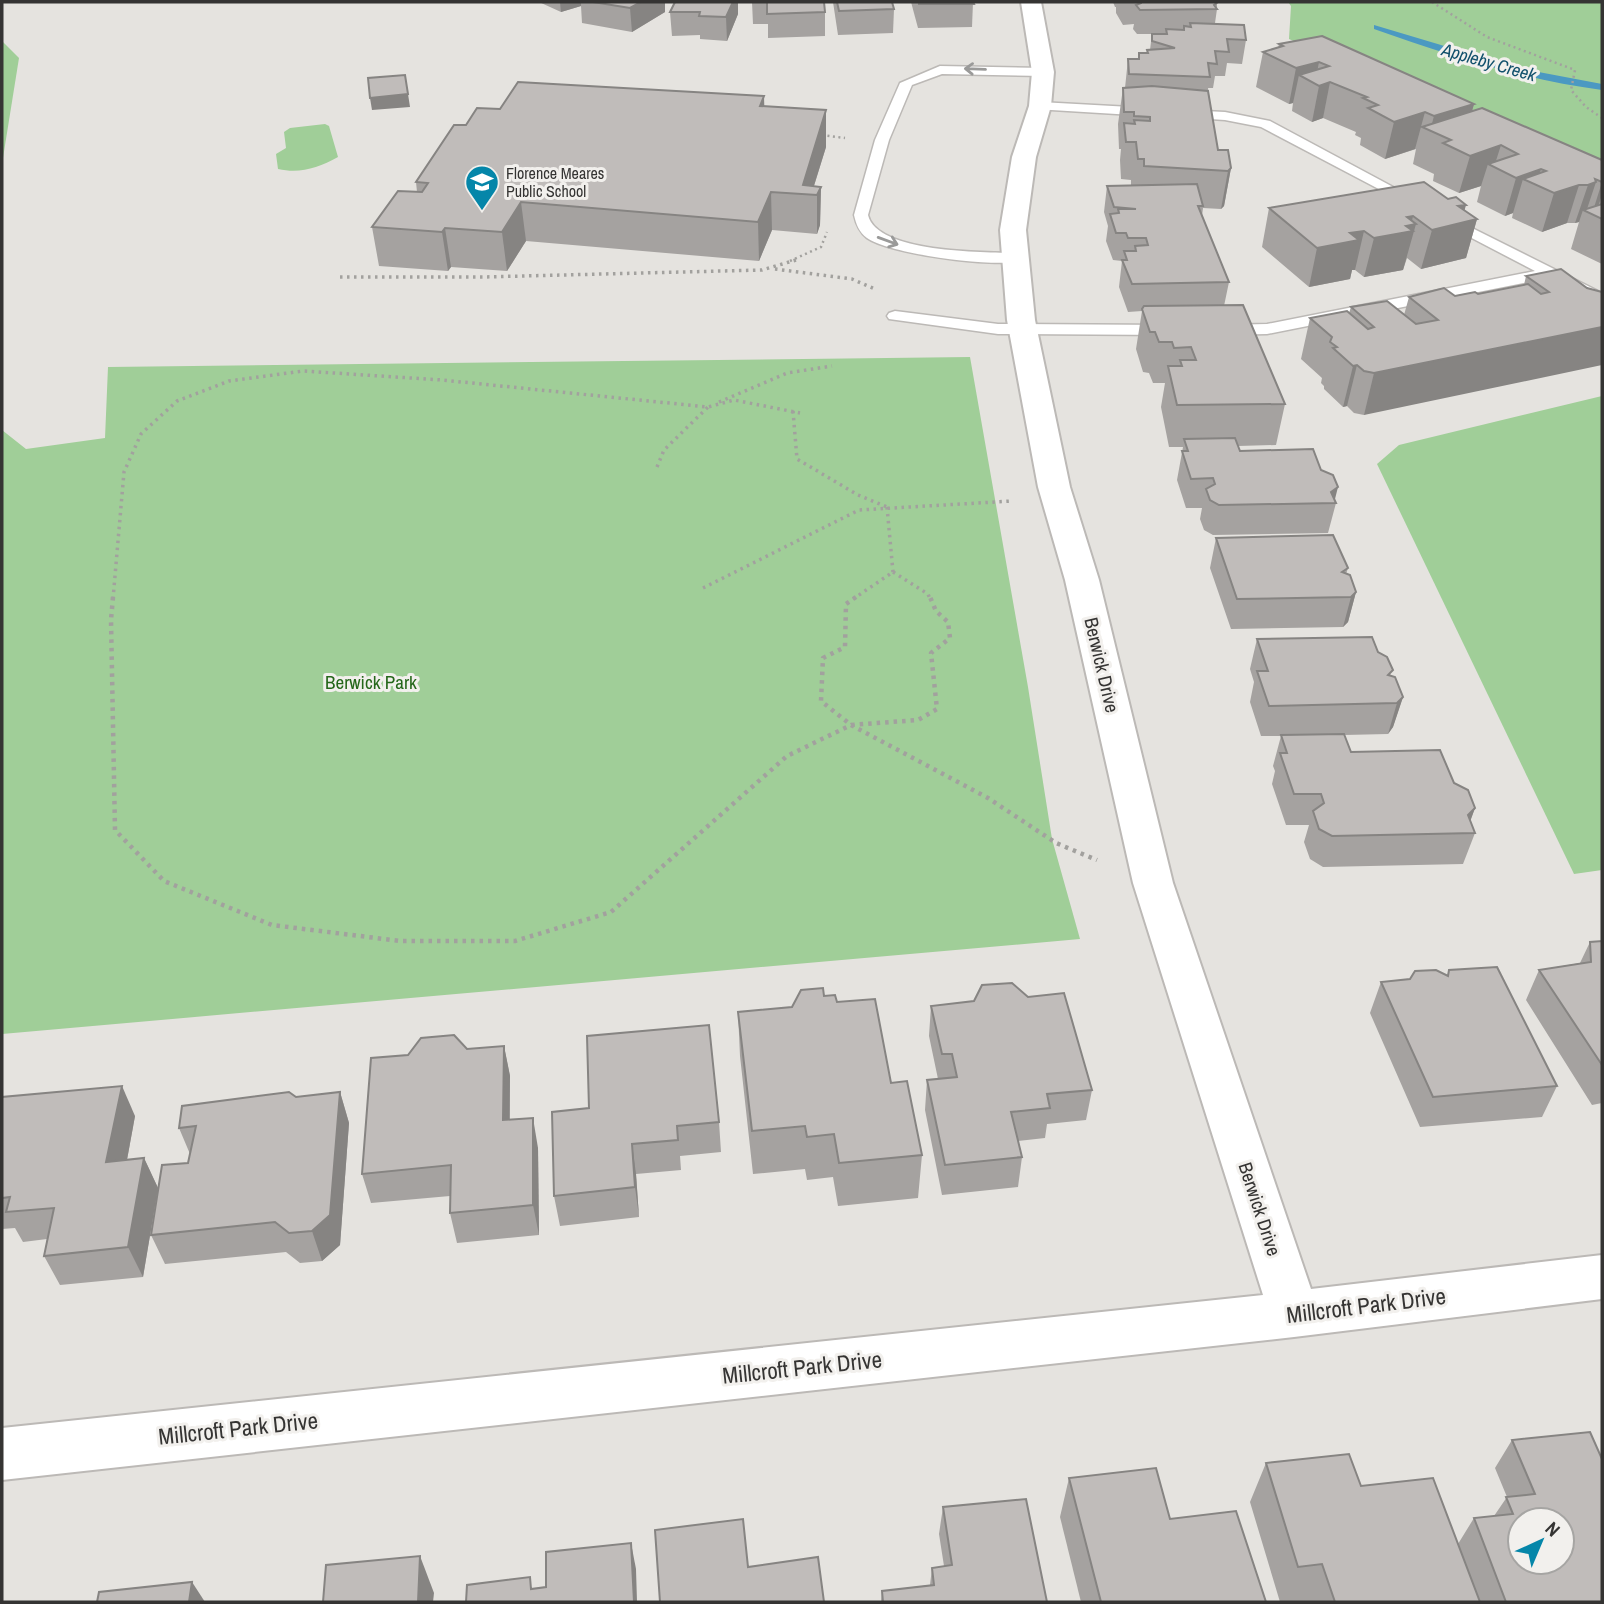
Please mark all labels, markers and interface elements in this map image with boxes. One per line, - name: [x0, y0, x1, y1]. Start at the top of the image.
- water label: Appleby Creek: [1438, 36, 1540, 88]
- one-way arrow: [964, 62, 987, 76]
- place label: Florence Meares Public School: [506, 162, 604, 202]
- school or university icon: Florence Meares Public School: [463, 163, 501, 212]
- one-way arrow: [877, 236, 899, 248]
- street label: Berwick Drive: [1078, 615, 1126, 715]
- park label: Berwick Park: [325, 669, 417, 695]
- street label: Berwick Drive: [1233, 1159, 1287, 1259]
- street label: Millcroft Park Drive: [1285, 1280, 1447, 1330]
- street label: Millcroft Park Drive: [721, 1343, 883, 1391]
- street label: Millcroft Park Drive: [157, 1404, 319, 1452]
- north arrow: [1506, 1506, 1576, 1576]
- text: N: [1540, 1516, 1566, 1542]

